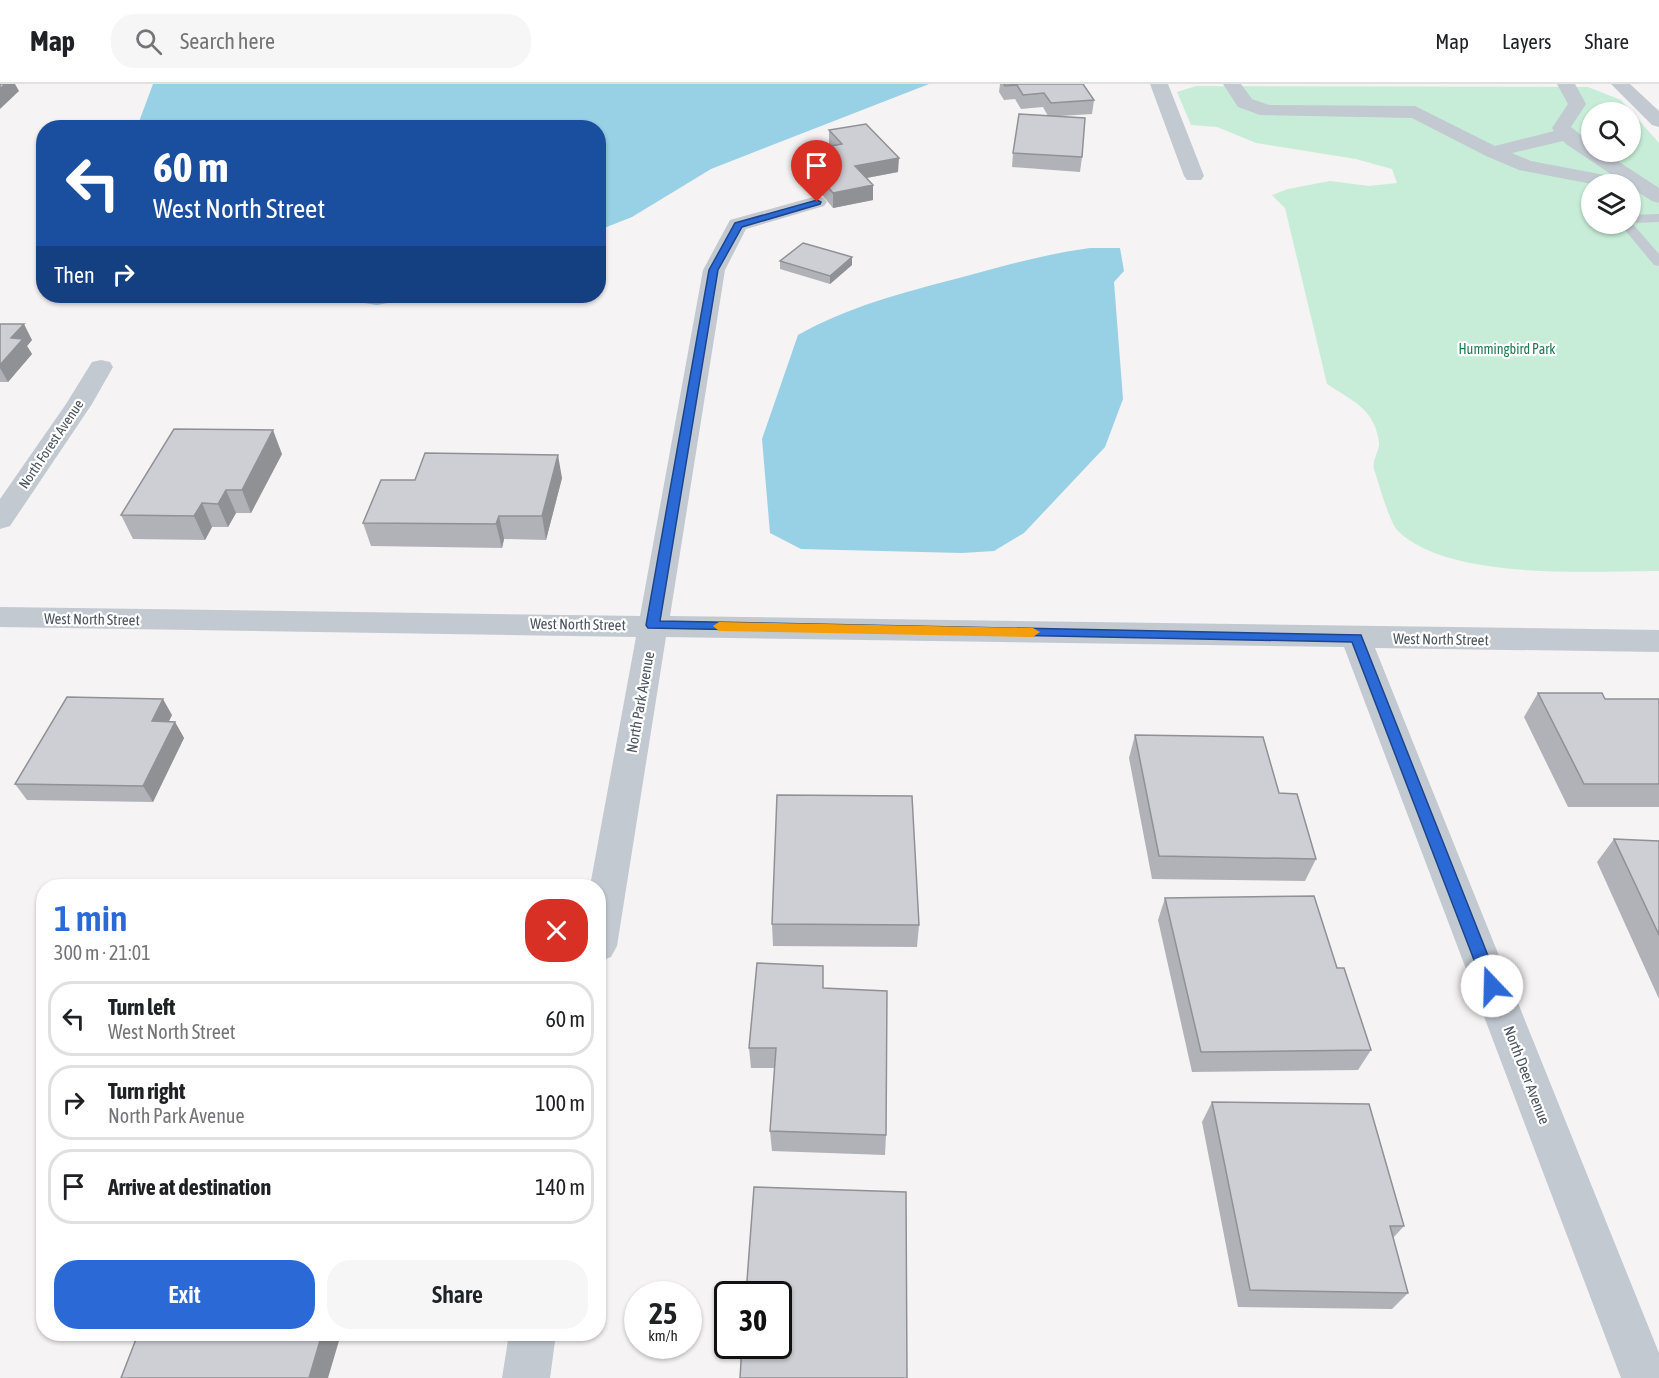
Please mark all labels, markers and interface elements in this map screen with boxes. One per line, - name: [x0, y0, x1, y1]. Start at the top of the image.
- search box: [111, 14, 531, 68]
- text: Map: [30, 25, 75, 57]
- icon: search: [132, 25, 165, 58]
- text: Search here: [180, 28, 275, 54]
- text: Map: [1435, 29, 1469, 53]
- text: Layers: [1502, 29, 1552, 53]
- text: Share: [1585, 29, 1629, 53]
- map controls: [1581, 102, 1641, 234]
- button: search: [1581, 102, 1641, 162]
- pin: [791, 140, 842, 202]
- text: 60 m: [153, 143, 228, 191]
- icon: left: [54, 144, 132, 222]
- icon: arrive: [800, 149, 833, 182]
- button: layers: [1581, 174, 1641, 234]
- text: West North Street: [153, 193, 325, 224]
- icon: right: [107, 258, 140, 291]
- text: Then: [54, 262, 95, 288]
- park label: Hummingbird Park: [1458, 341, 1556, 357]
- street label: North Forest Avenue: [15, 397, 87, 491]
- street label: West North Street: [44, 610, 140, 628]
- street label: West North Street: [530, 615, 626, 633]
- street label: West North Street: [1393, 630, 1489, 648]
- street label: North Park Avenue: [623, 650, 657, 754]
- text: 1 min: [54, 897, 128, 939]
- button: close: [525, 899, 588, 962]
- text: 300 m · 21:01: [54, 941, 151, 964]
- position arrow: [1460, 954, 1524, 1018]
- text: Turn left: [108, 994, 175, 1020]
- icon: left: [57, 1002, 90, 1035]
- text: 60 m: [545, 1006, 585, 1032]
- text: West North Street: [108, 1020, 236, 1043]
- street label: North Deer Avenue: [1500, 1024, 1554, 1127]
- text: Turn right: [108, 1078, 185, 1104]
- icon: right: [57, 1086, 90, 1119]
- text: 100 m: [535, 1090, 585, 1116]
- text: North Park Avenue: [108, 1104, 245, 1127]
- icon: arrive: [57, 1170, 90, 1203]
- text: Arrive at destination: [108, 1174, 271, 1200]
- text: 140 m: [535, 1174, 585, 1200]
- button: Exit: [54, 1260, 315, 1329]
- button: Share: [327, 1260, 588, 1329]
- speed limit sign: 30: [714, 1281, 792, 1359]
- text: 25: [649, 1296, 677, 1330]
- text: km/h: [648, 1327, 678, 1344]

